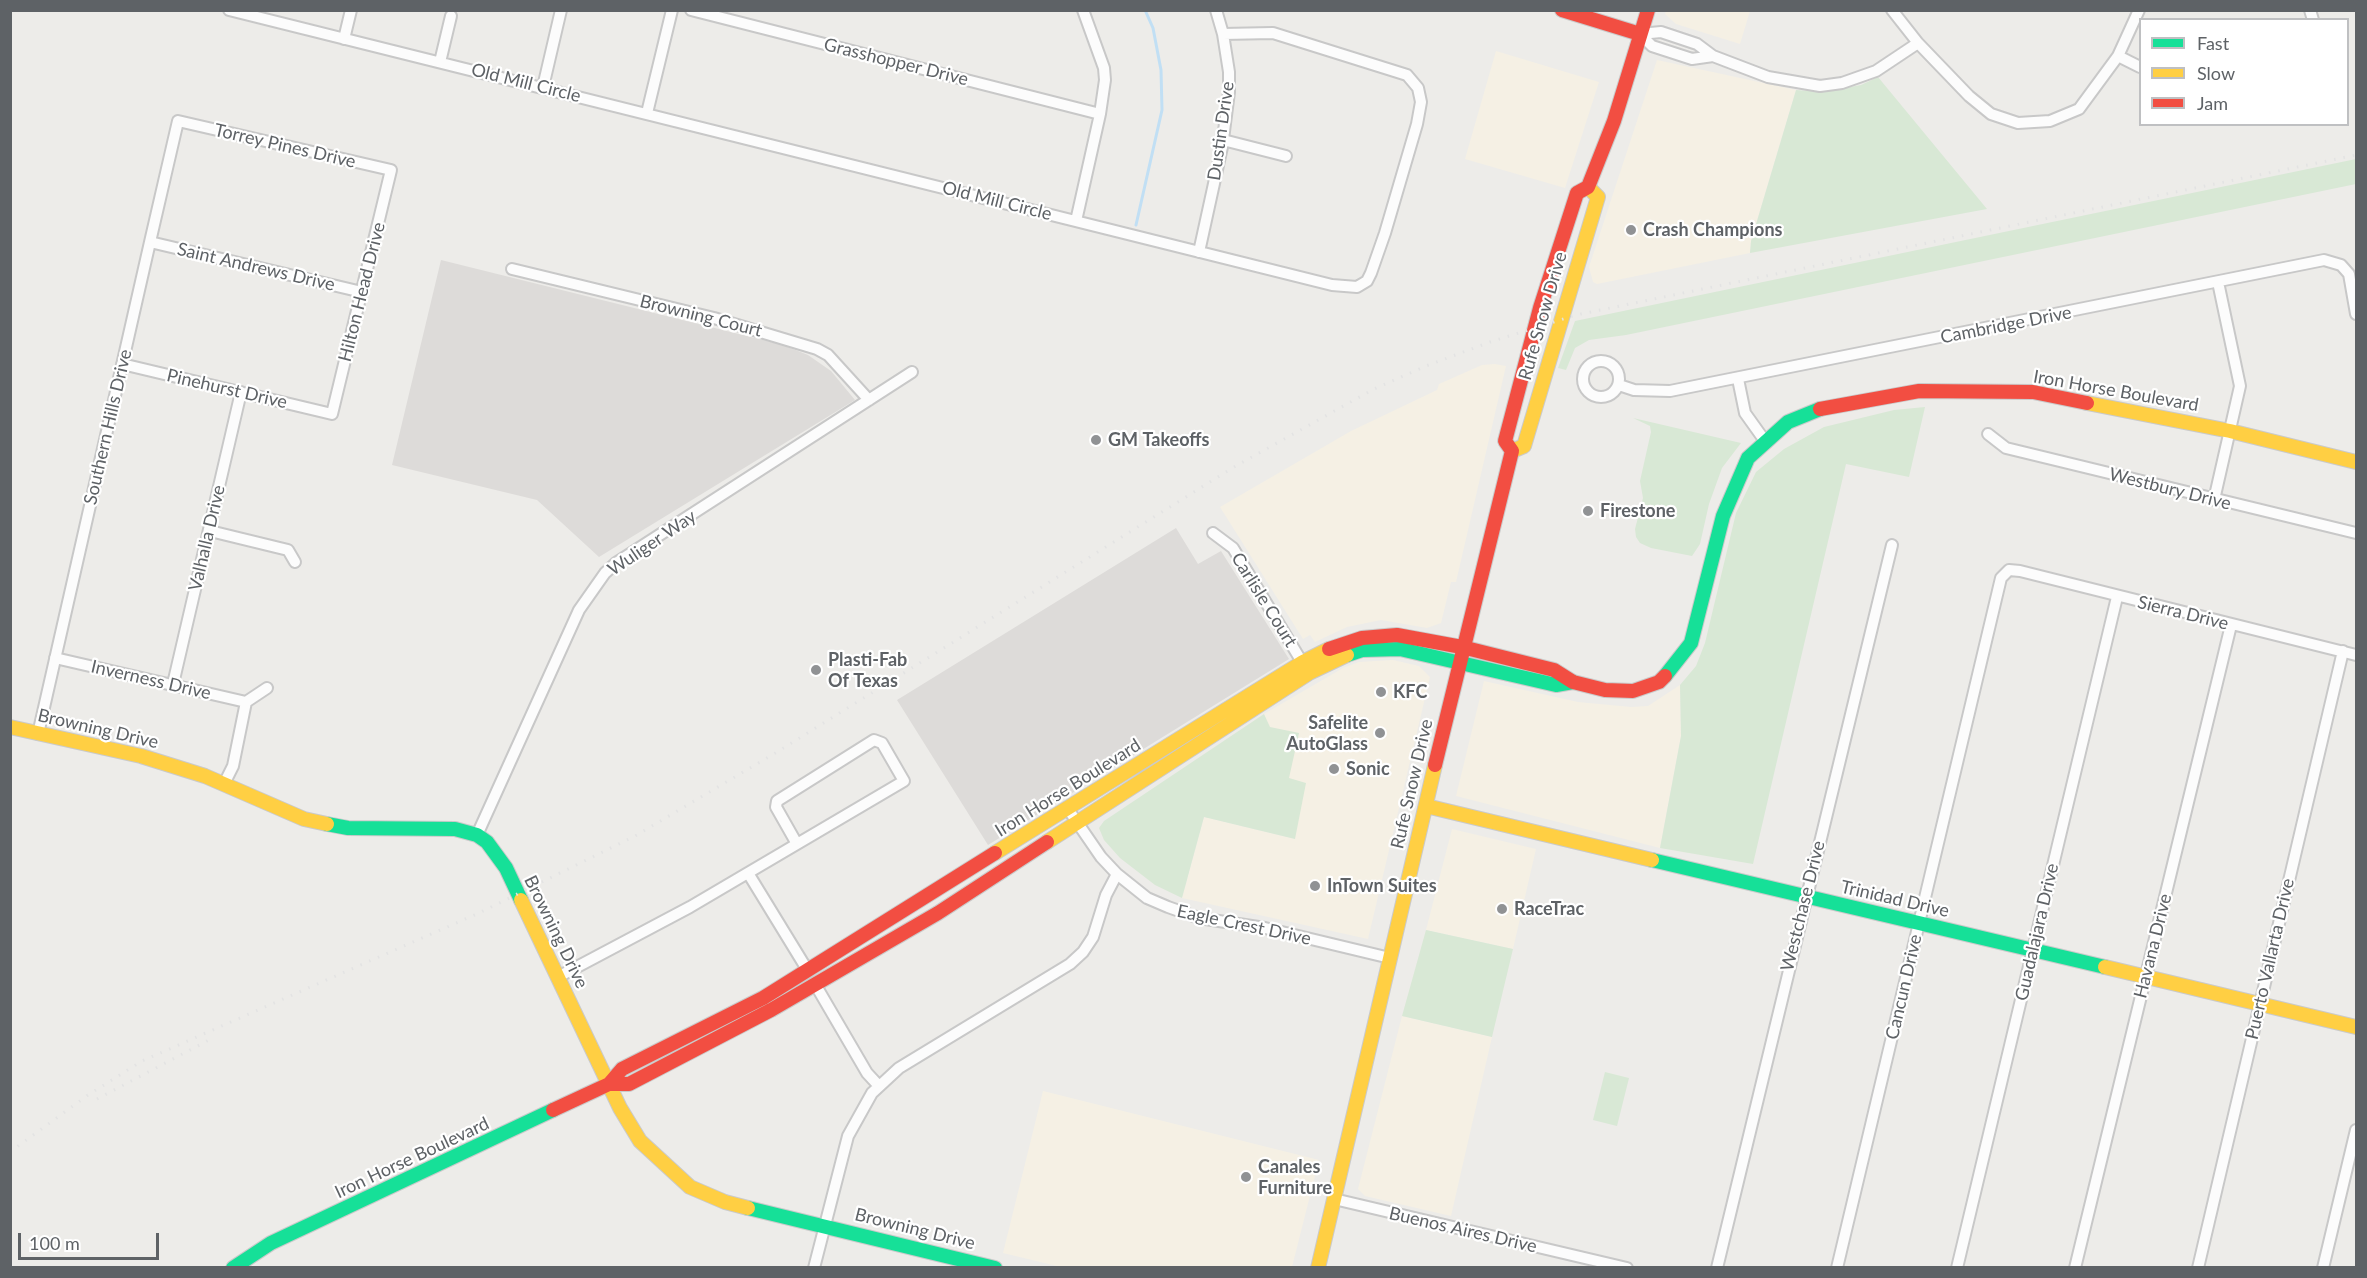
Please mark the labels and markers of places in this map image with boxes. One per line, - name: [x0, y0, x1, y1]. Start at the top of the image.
- place label: Crash Champions: [1643, 219, 1783, 241]
- marker: Crash Champions: [1624, 223, 1638, 237]
- place label: GM Takeoffs: [1108, 429, 1209, 451]
- marker: GM Takeoffs: [1089, 433, 1103, 447]
- place label: Firestone: [1600, 500, 1675, 522]
- marker: Firestone: [1581, 504, 1595, 518]
- place label: Plasti-Fab Of Texas: [828, 649, 907, 692]
- marker: Plasti-Fab Of Texas: [809, 663, 823, 677]
- place label: KFC: [1393, 681, 1427, 703]
- marker: KFC: [1374, 685, 1388, 699]
- place label: Safelite AutoGlass: [1286, 712, 1368, 754]
- marker: Safelite AutoGlass: [1373, 726, 1387, 740]
- place label: Sonic: [1346, 758, 1390, 780]
- marker: Sonic: [1327, 762, 1341, 776]
- place label: InTown Suites: [1327, 875, 1437, 897]
- marker: InTown Suites: [1308, 879, 1322, 893]
- place label: RaceTrac: [1514, 898, 1584, 920]
- marker: RaceTrac: [1495, 902, 1509, 916]
- place label: Canales Furniture: [1258, 1156, 1332, 1198]
- marker: Canales Furniture: [1239, 1170, 1253, 1184]

